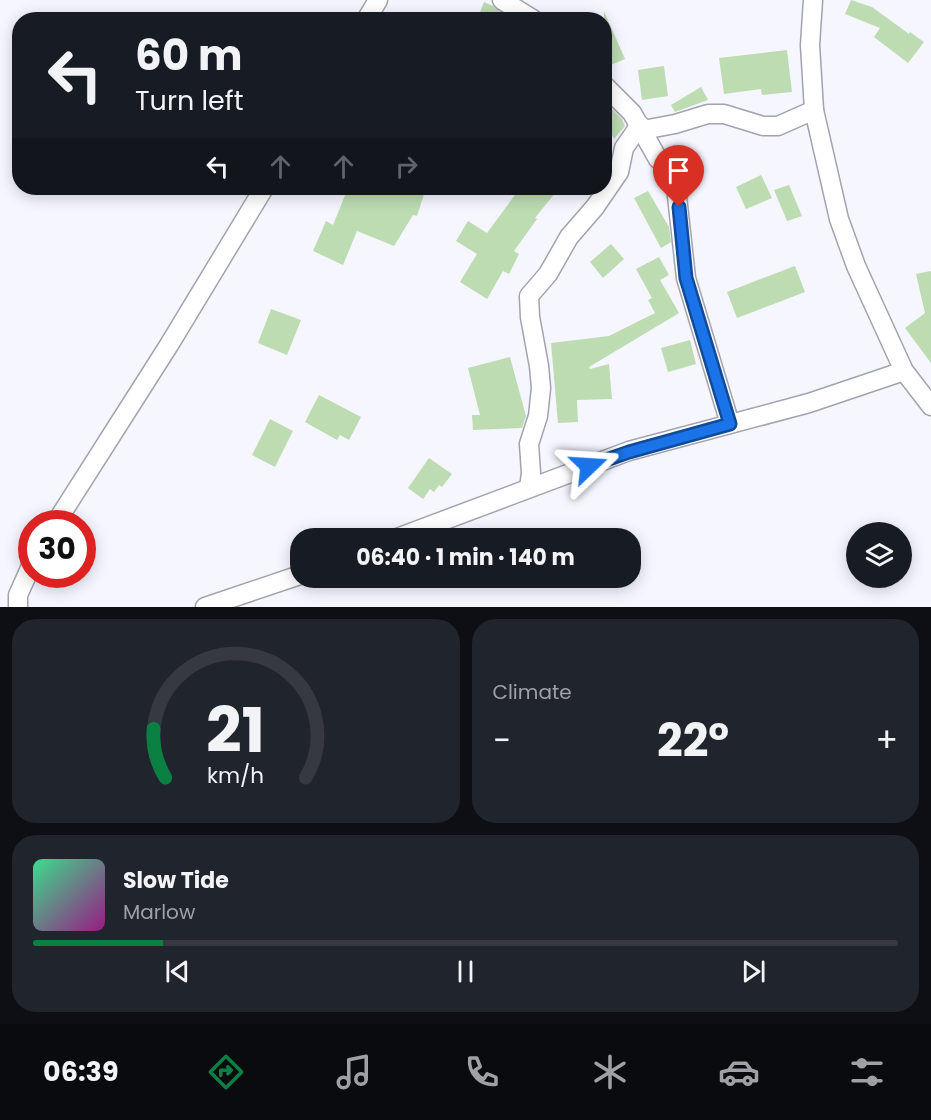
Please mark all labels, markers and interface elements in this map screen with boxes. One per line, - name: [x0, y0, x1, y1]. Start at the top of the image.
- text: 60 m: [135, 26, 243, 85]
- icon: left: [36, 36, 114, 114]
- text: Turn left: [135, 82, 244, 119]
- pin: [653, 145, 704, 207]
- icon: left: [201, 150, 234, 183]
- icon: ahead: [264, 150, 297, 183]
- icon: ahead: [327, 150, 360, 183]
- icon: right: [390, 150, 423, 183]
- icon: arrive: [662, 154, 695, 187]
- position arrow: [557, 434, 621, 498]
- speed limit sign: 30: [18, 510, 96, 588]
- map controls: [846, 522, 912, 588]
- button: layers: [846, 522, 912, 588]
- text: 06:40 · 1 min · 140 m: [356, 542, 575, 573]
- text: Climate: [493, 678, 572, 706]
- text: 21: [206, 686, 265, 774]
- text: 22°: [657, 709, 729, 772]
- text: −: [493, 717, 511, 764]
- text: +: [875, 717, 898, 764]
- text: km/h: [207, 760, 264, 791]
- text: Slow Tide: [123, 865, 229, 896]
- text: Marlow: [123, 898, 195, 926]
- icon: previous: [161, 955, 194, 988]
- icon: pause: [449, 955, 482, 988]
- icon: next: [737, 955, 770, 988]
- icon: directions: [205, 1051, 247, 1093]
- icon: music: [333, 1051, 375, 1093]
- icon: phone: [461, 1051, 503, 1093]
- icon: climate: [589, 1051, 631, 1093]
- icon: car: [718, 1051, 760, 1093]
- icon: filters: [846, 1051, 888, 1093]
- text: 06:39: [43, 1053, 119, 1090]

